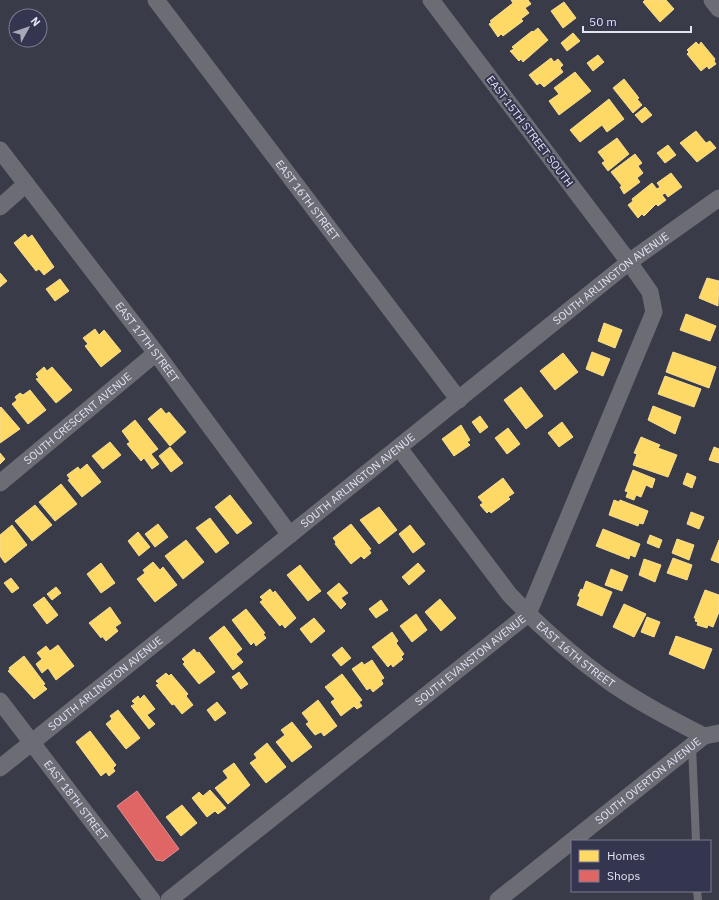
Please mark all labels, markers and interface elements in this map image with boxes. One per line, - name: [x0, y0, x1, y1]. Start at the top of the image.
- north arrow: [8, 8, 48, 48]
- scale bar: [583, 8, 691, 34]
- text: N: [28, 14, 44, 29]
- text: 50 m: [589, 14, 617, 29]
- street label: EAST 15TH STREET SOUTH: [484, 73, 576, 189]
- street label: EAST 16TH STREET: [273, 157, 343, 244]
- street label: SOUTH ARLINGTON AVENUE: [550, 229, 672, 328]
- street label: EAST 17TH STREET: [112, 299, 183, 386]
- street label: SOUTH CRESCENT AVENUE: [21, 369, 134, 467]
- street label: SOUTH ARLINGTON AVENUE: [298, 430, 418, 531]
- street label: SOUTH EVANSTON AVENUE: [412, 612, 528, 708]
- street label: EAST 16TH STREET: [534, 618, 618, 691]
- street label: SOUTH ARLINGTON AVENUE: [45, 633, 165, 734]
- street label: SOUTH OVERTON AVENUE: [592, 734, 704, 827]
- street label: EAST 18TH STREET: [41, 757, 111, 844]
- legend: [571, 840, 711, 892]
- text: Homes: [607, 848, 645, 863]
- text: Shops: [607, 868, 640, 883]

